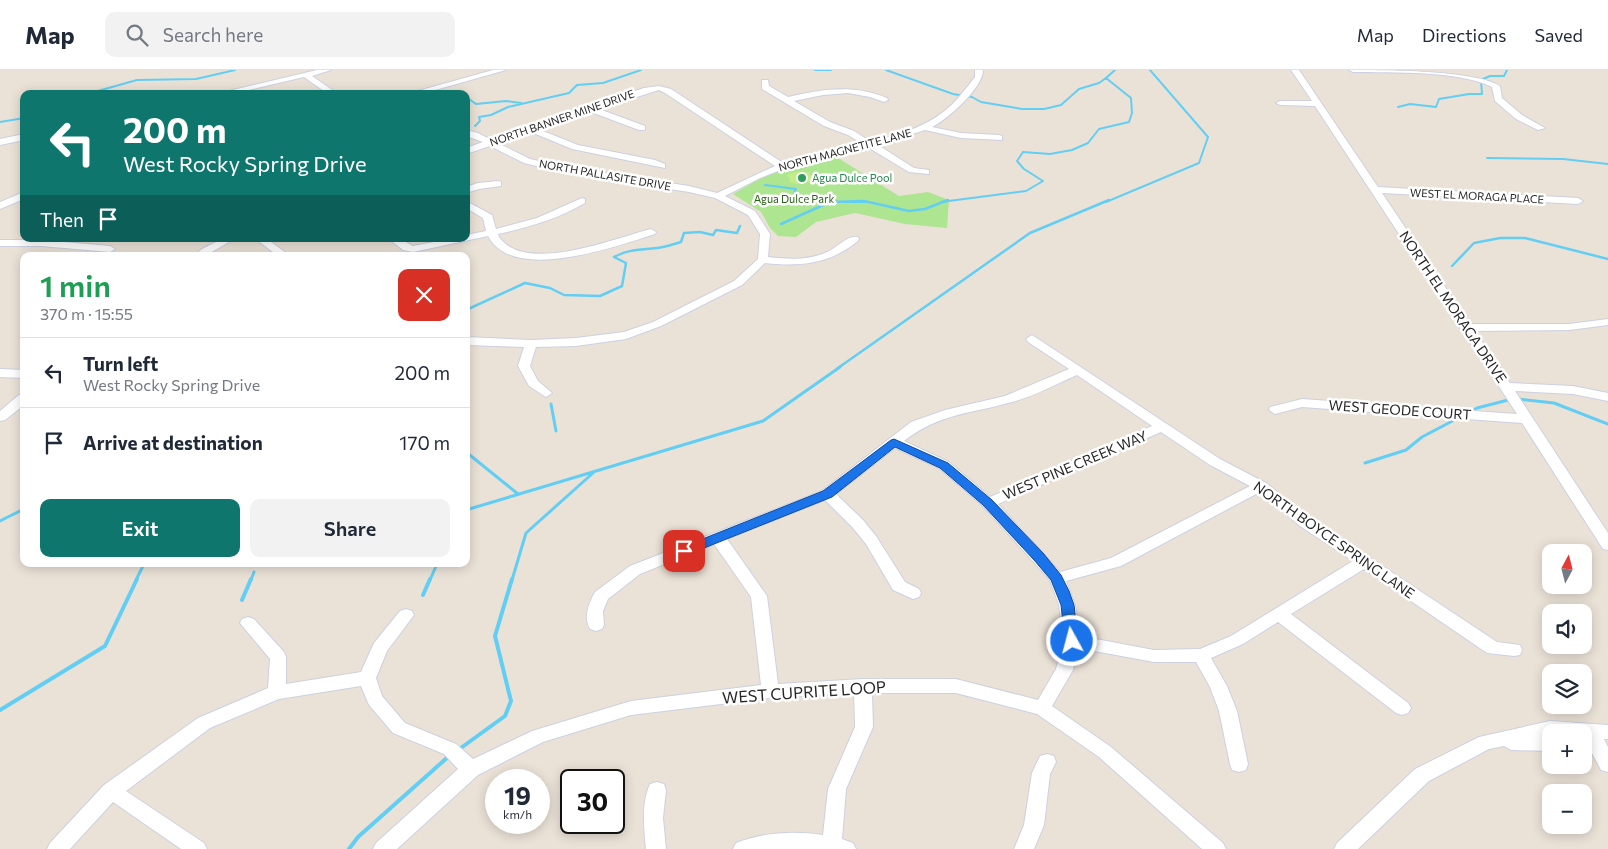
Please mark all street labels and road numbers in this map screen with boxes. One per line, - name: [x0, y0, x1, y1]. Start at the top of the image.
- street label: NORTH BANNER MINE DRIVE: [488, 87, 636, 148]
- street label: NORTH MAGNETITE LANE: [777, 126, 913, 174]
- street label: NORTH PALLASITE DRIVE: [538, 156, 672, 193]
- street label: WEST EL MORAGA PLACE: [1410, 185, 1544, 206]
- street label: NORTH EL MORAGA DRIVE: [1396, 228, 1511, 386]
- street label: WEST GEODE COURT: [1328, 396, 1472, 423]
- street label: WEST PINE CREEK WAY: [1000, 426, 1149, 503]
- street label: NORTH BOYCE SPRING LANE: [1250, 477, 1418, 602]
- street label: WEST CUPRITE LOOP: [721, 676, 886, 707]

